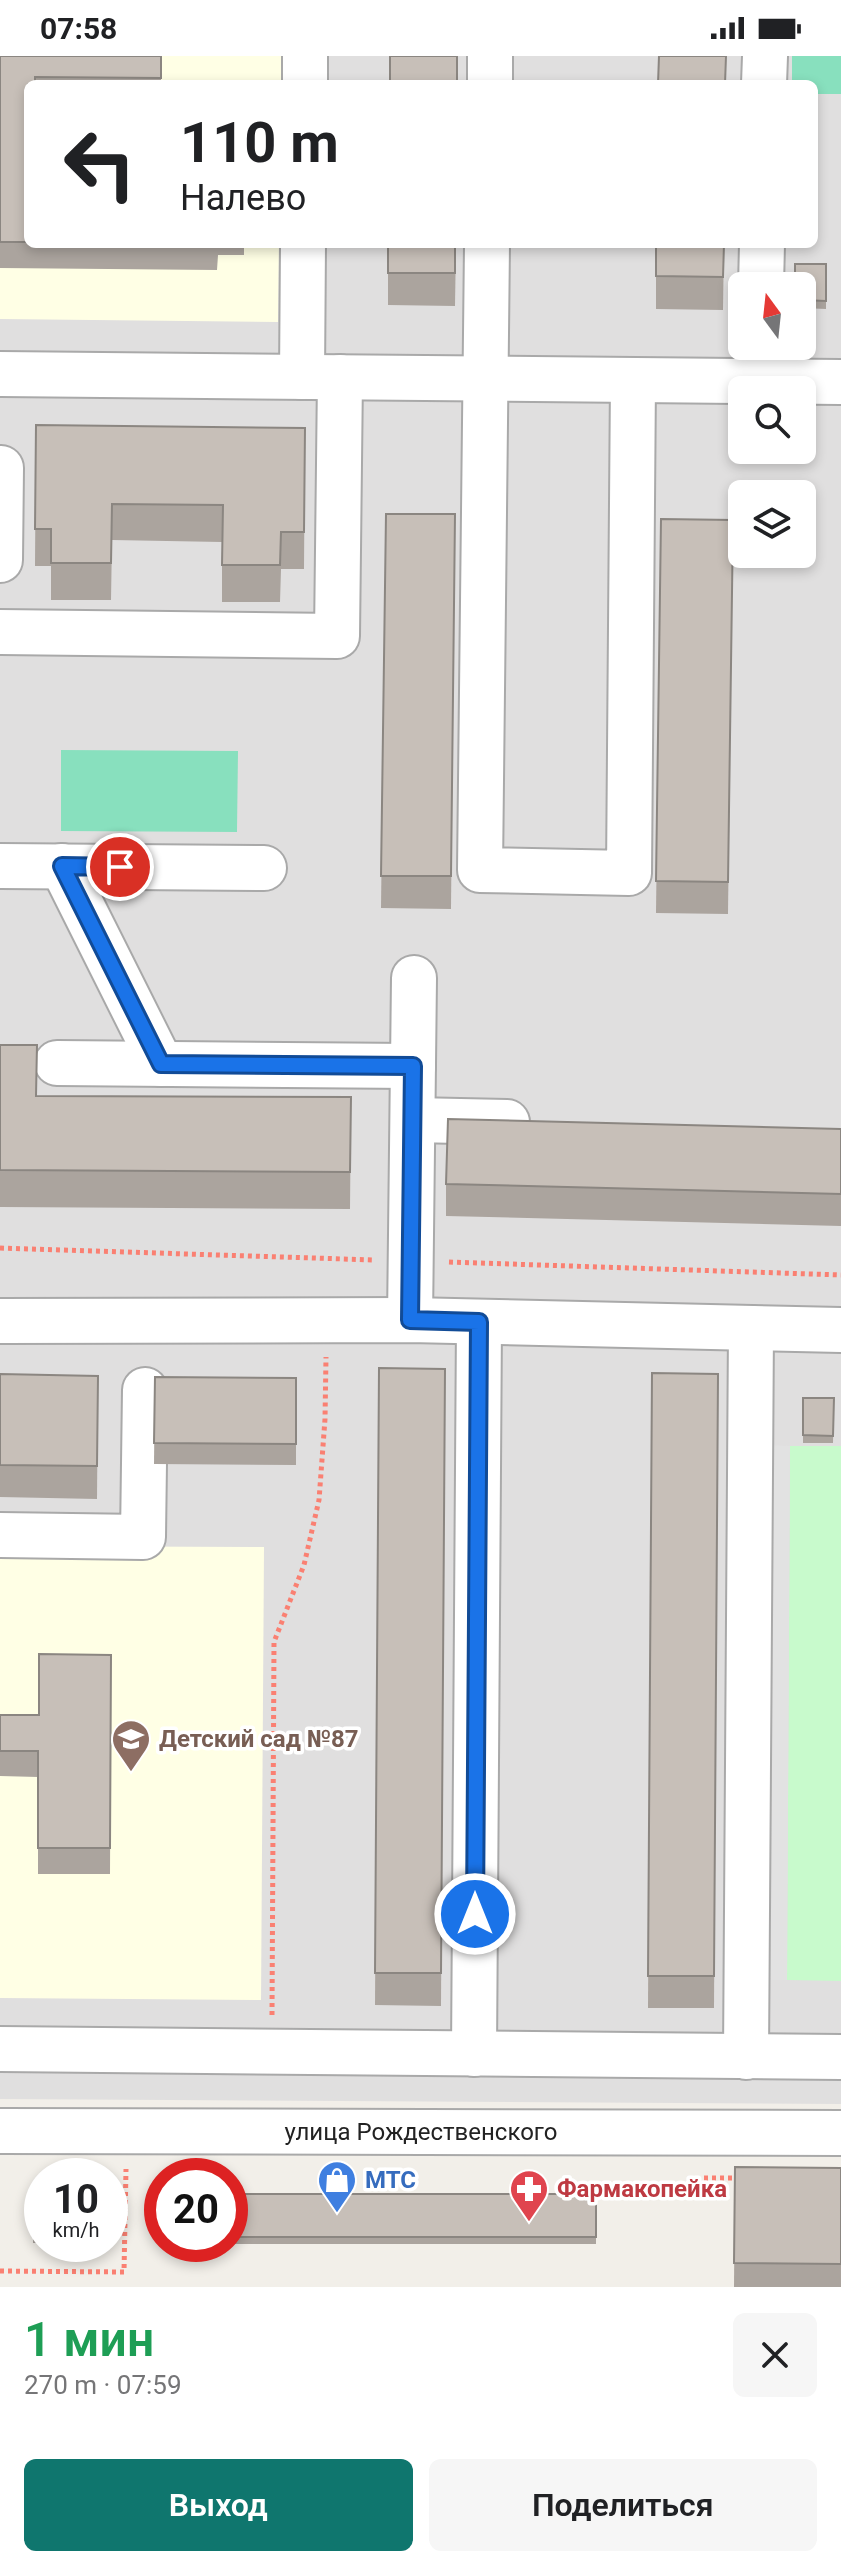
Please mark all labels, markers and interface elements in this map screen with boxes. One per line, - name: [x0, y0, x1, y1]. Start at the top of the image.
- text: 07:58: [40, 11, 117, 46]
- text: 110 m: [180, 110, 339, 176]
- icon: left: [48, 112, 152, 216]
- text: Налево: [180, 177, 306, 219]
- north arrow: [728, 272, 816, 360]
- map controls: [728, 272, 816, 568]
- button: search: [728, 376, 816, 464]
- button: layers: [728, 480, 816, 568]
- pin: [86, 833, 154, 901]
- icon: arrive: [98, 845, 142, 889]
- school or university icon: Детский сад №87: [110, 1718, 152, 1773]
- place label: Детский сад №87: [159, 1725, 359, 1753]
- position arrow: [433, 1872, 517, 1956]
- street label: улица Рождественского: [285, 2118, 557, 2146]
- speed limit sign: 20: [144, 2158, 248, 2262]
- shop icon: МТС: [316, 2159, 358, 2214]
- place label: МТС: [365, 2166, 416, 2194]
- pharmacy icon: Фармакопейка: [508, 2168, 550, 2223]
- place label: Фармакопейка: [557, 2175, 727, 2203]
- text: 10: [53, 2176, 99, 2223]
- text: km/h: [53, 2218, 99, 2242]
- text: 1 мин: [24, 2311, 154, 2368]
- button: close: [733, 2313, 817, 2397]
- text: 270 m · 07:59: [24, 2370, 182, 2400]
- button: Выход: [24, 2459, 413, 2551]
- button: Поделиться: [429, 2459, 817, 2551]

